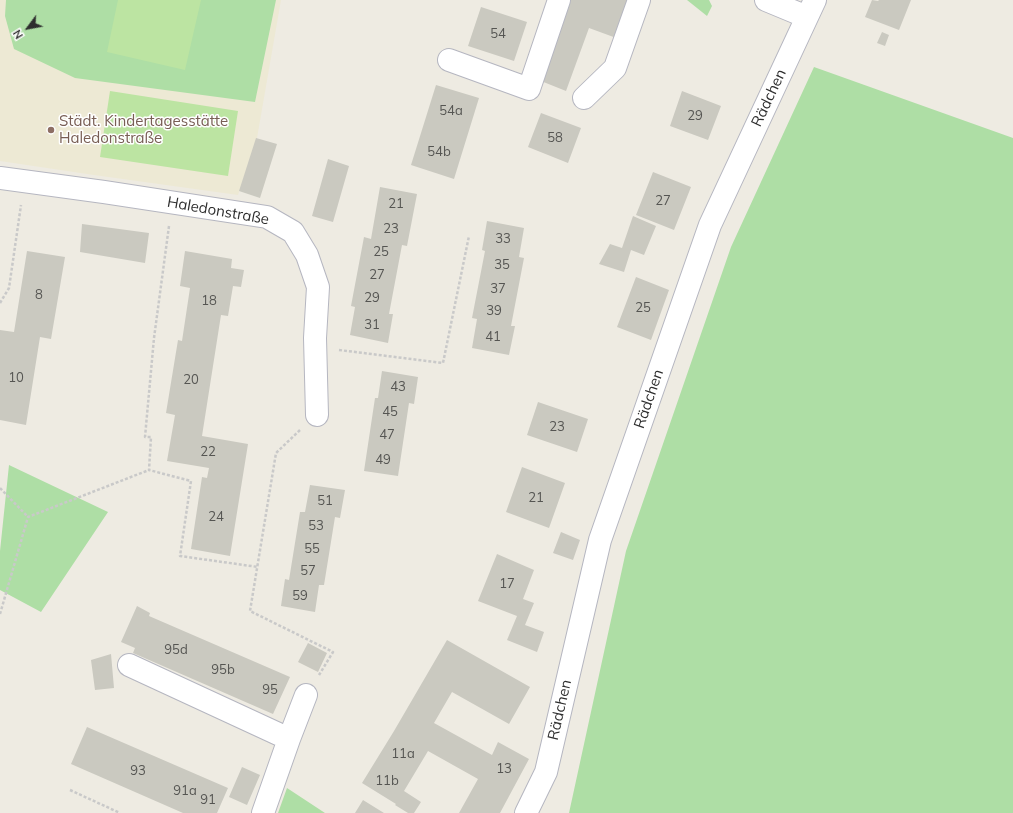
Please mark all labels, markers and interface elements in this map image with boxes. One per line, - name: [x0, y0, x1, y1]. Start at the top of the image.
- north arrow: [8, 8, 48, 48]
- house number: 54: [490, 26, 506, 42]
- text: N: [10, 27, 26, 42]
- street label: Rädchen: [748, 66, 790, 130]
- house number: 54a: [439, 103, 463, 119]
- house number: 29: [687, 108, 703, 124]
- place label: Städt. Kindertagesstätte Haledonstraße: [59, 112, 228, 147]
- marker: Städt. Kindertagesstätte Haledonstraße: [46, 125, 56, 135]
- house number: 58: [547, 130, 563, 146]
- house number: 54b: [427, 144, 451, 160]
- street label: Haledonstraße: [166, 193, 270, 229]
- house number: 27: [655, 193, 671, 209]
- house number: 21: [388, 196, 404, 212]
- house number: 23: [383, 221, 399, 237]
- house number: 33: [495, 231, 511, 247]
- house number: 25: [373, 244, 389, 260]
- house number: 35: [494, 257, 510, 273]
- house number: 27: [369, 267, 385, 283]
- house number: 37: [490, 281, 506, 297]
- house number: 8: [35, 287, 43, 303]
- house number: 29: [364, 290, 380, 306]
- house number: 18: [201, 293, 217, 309]
- house number: 25: [635, 300, 651, 316]
- house number: 39: [486, 303, 502, 319]
- house number: 31: [364, 317, 380, 333]
- house number: 41: [485, 329, 501, 345]
- street label: Rädchen: [630, 367, 668, 431]
- house number: 10: [8, 370, 24, 386]
- house number: 20: [183, 372, 199, 388]
- house number: 43: [390, 379, 406, 395]
- house number: 45: [382, 404, 398, 420]
- house number: 23: [549, 419, 565, 435]
- house number: 47: [379, 427, 395, 443]
- house number: 22: [200, 444, 216, 460]
- house number: 49: [375, 452, 391, 468]
- house number: 21: [528, 490, 544, 506]
- house number: 51: [317, 493, 333, 509]
- house number: 24: [208, 509, 224, 525]
- house number: 53: [308, 518, 324, 534]
- house number: 55: [304, 541, 320, 557]
- house number: 57: [300, 563, 316, 579]
- house number: 17: [499, 576, 515, 592]
- house number: 59: [292, 588, 308, 604]
- house number: 95d: [164, 642, 188, 658]
- house number: 95b: [211, 662, 235, 678]
- street label: Rädchen: [544, 678, 576, 742]
- house number: 95: [262, 682, 278, 698]
- house number: 11a: [391, 746, 415, 762]
- house number: 13: [496, 761, 512, 777]
- house number: 93: [130, 763, 146, 779]
- house number: 11b: [375, 773, 399, 789]
- house number: 91a: [173, 783, 197, 799]
- house number: 91: [200, 792, 216, 808]

